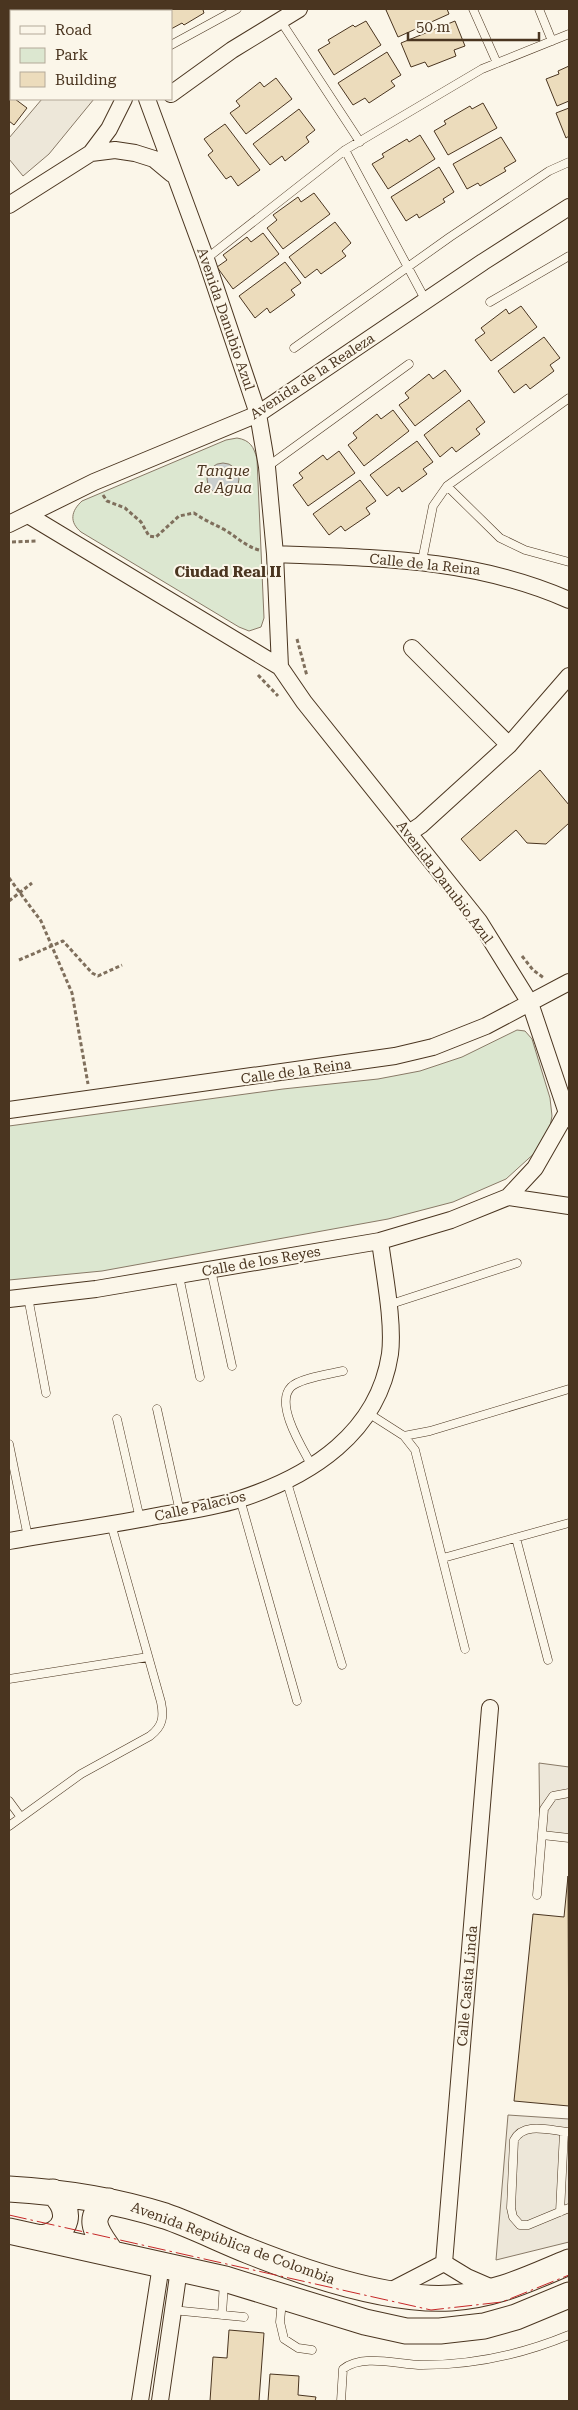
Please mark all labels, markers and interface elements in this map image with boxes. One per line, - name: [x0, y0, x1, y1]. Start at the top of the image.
- legend: [10, 10, 172, 100]
- scale bar: [408, 10, 539, 42]
- text: 50 m: [416, 18, 451, 36]
- text: Road: [55, 21, 92, 39]
- text: Park: [55, 46, 89, 64]
- text: Building: [55, 71, 117, 89]
- street label: Avenida Danubio Azul: [194, 246, 258, 393]
- street label: Avenida de la Realeza: [247, 330, 377, 422]
- water label: Tanque de Agua: [194, 462, 252, 497]
- street label: Calle de la Reina: [369, 550, 482, 578]
- district label: Ciudad Real II: [175, 563, 282, 581]
- street label: Avenida Danubio Azul: [394, 817, 497, 947]
- street label: Calle de la Reina: [240, 1055, 353, 1087]
- street label: Calle de los Reyes: [200, 1243, 322, 1279]
- street label: Calle Palacios: [153, 1488, 247, 1524]
- street label: Calle Casita Linda: [454, 1925, 480, 2047]
- street label: Avenida República de Colombia: [129, 2199, 338, 2288]

